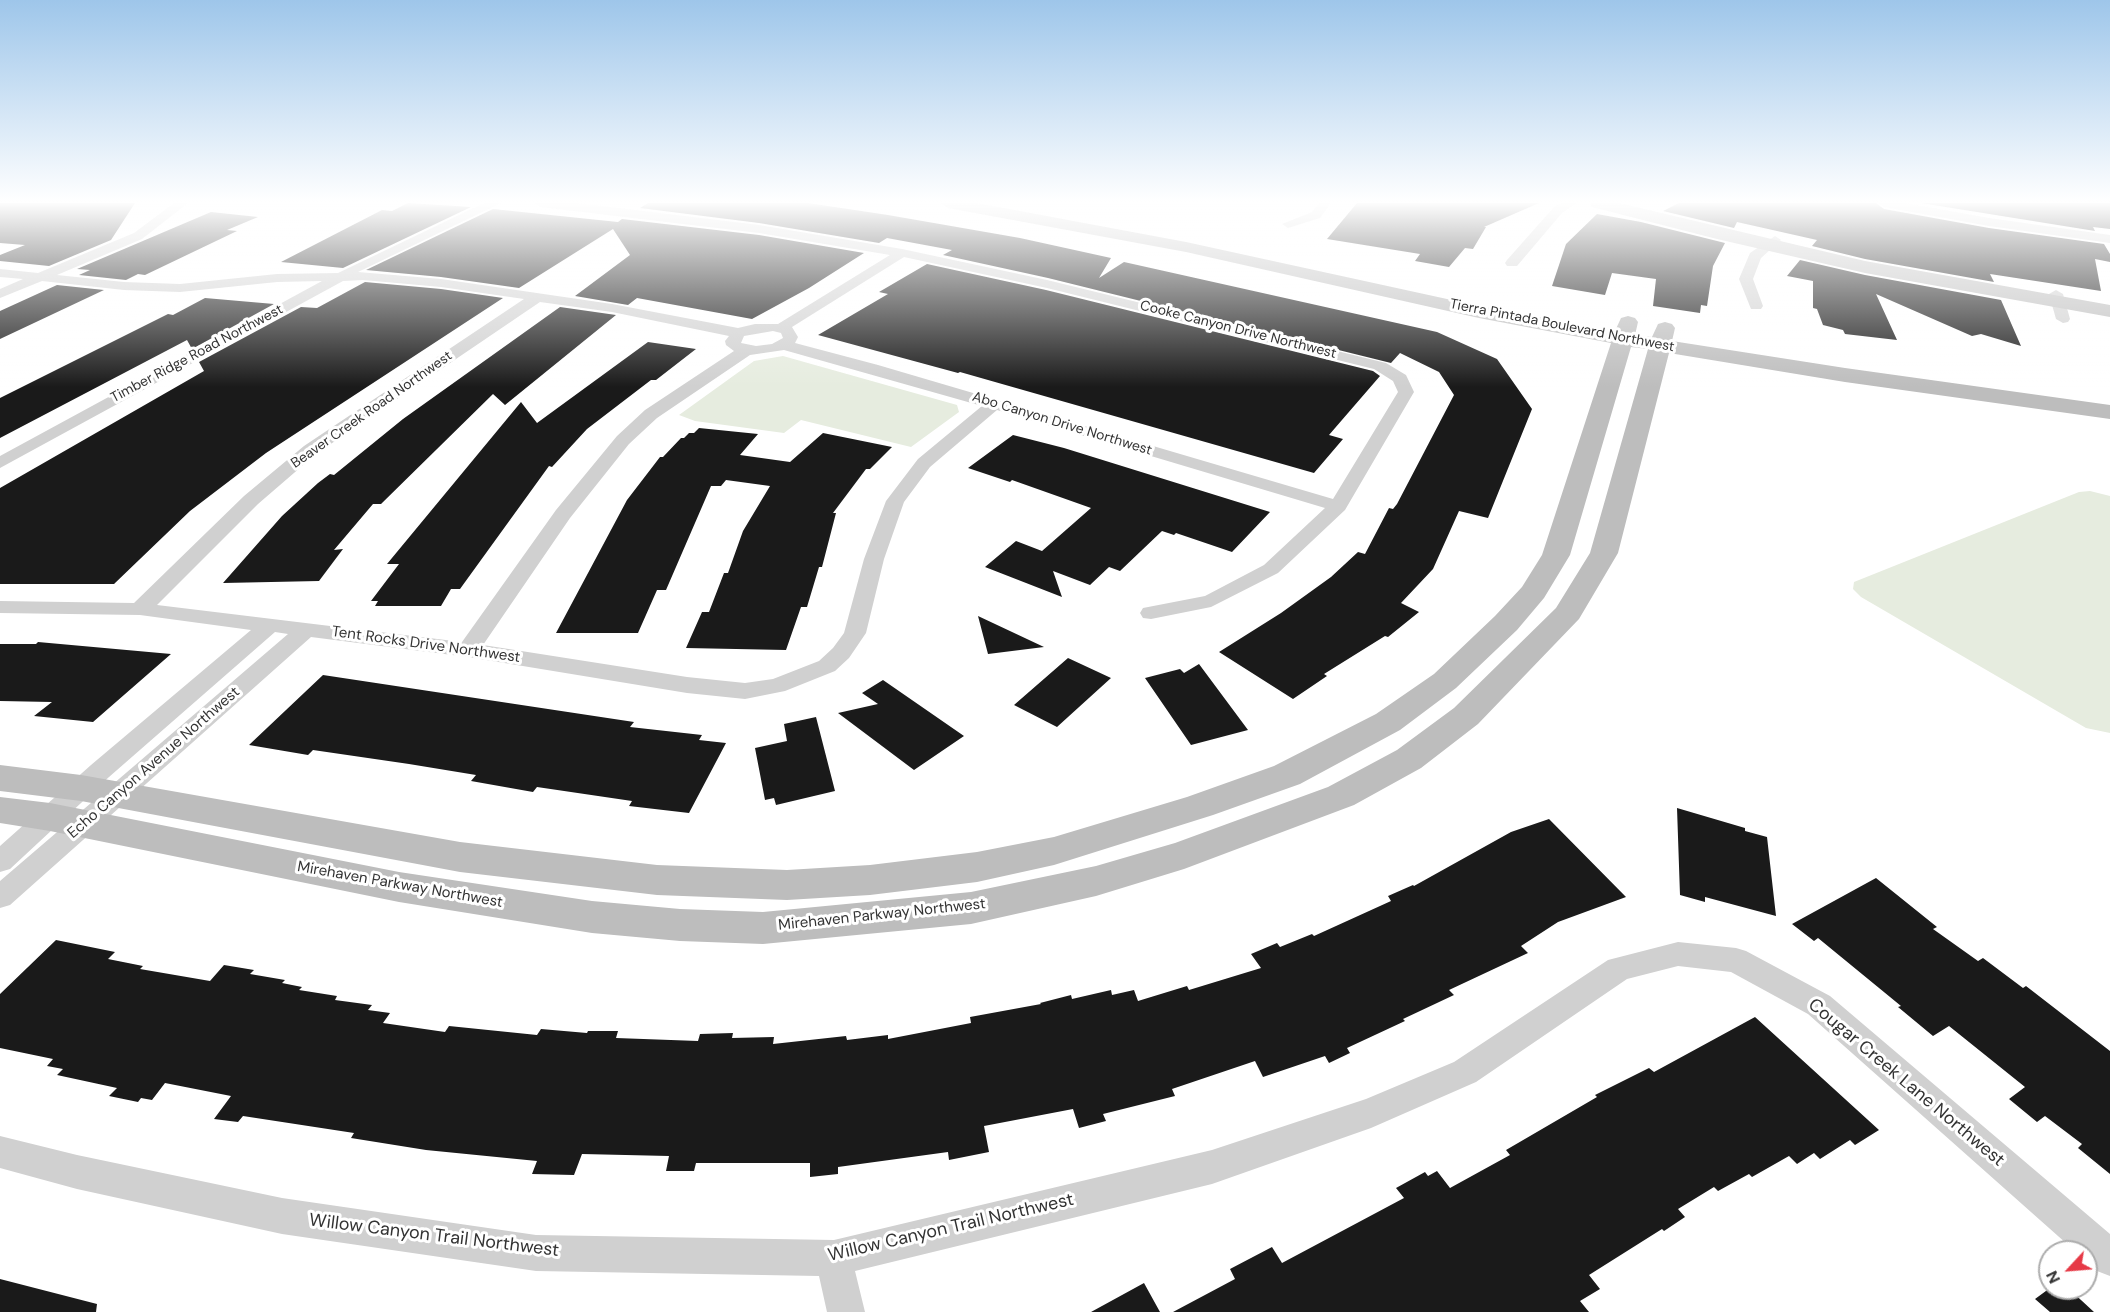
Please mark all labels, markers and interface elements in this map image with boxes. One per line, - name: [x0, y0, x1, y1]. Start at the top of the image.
- street label: Tierra Pintada Boulevard Northwest: [1448, 296, 1676, 356]
- street label: Cooke Canyon Drive Northwest: [1138, 297, 1338, 363]
- street label: Timber Ridge Road Northwest: [108, 301, 286, 407]
- street label: Beaver Creek Road Northwest: [288, 348, 456, 472]
- street label: Abo Canyon Drive Northwest: [970, 389, 1154, 459]
- street label: Tent Rocks Drive Northwest: [331, 623, 521, 667]
- street label: Echo Canyon Avenue Northwest: [64, 683, 244, 843]
- street label: Mirehaven Parkway Northwest: [296, 858, 504, 912]
- street label: Mirehaven Parkway Northwest: [777, 895, 987, 935]
- street label: Cougar Creek Lane Northwest: [1803, 994, 2009, 1172]
- street label: Willow Canyon Trail Northwest: [826, 1189, 1076, 1267]
- street label: Willow Canyon Trail Northwest: [308, 1210, 560, 1262]
- north arrow: [2038, 1240, 2098, 1300]
- text: N: [2041, 1267, 2065, 1287]

